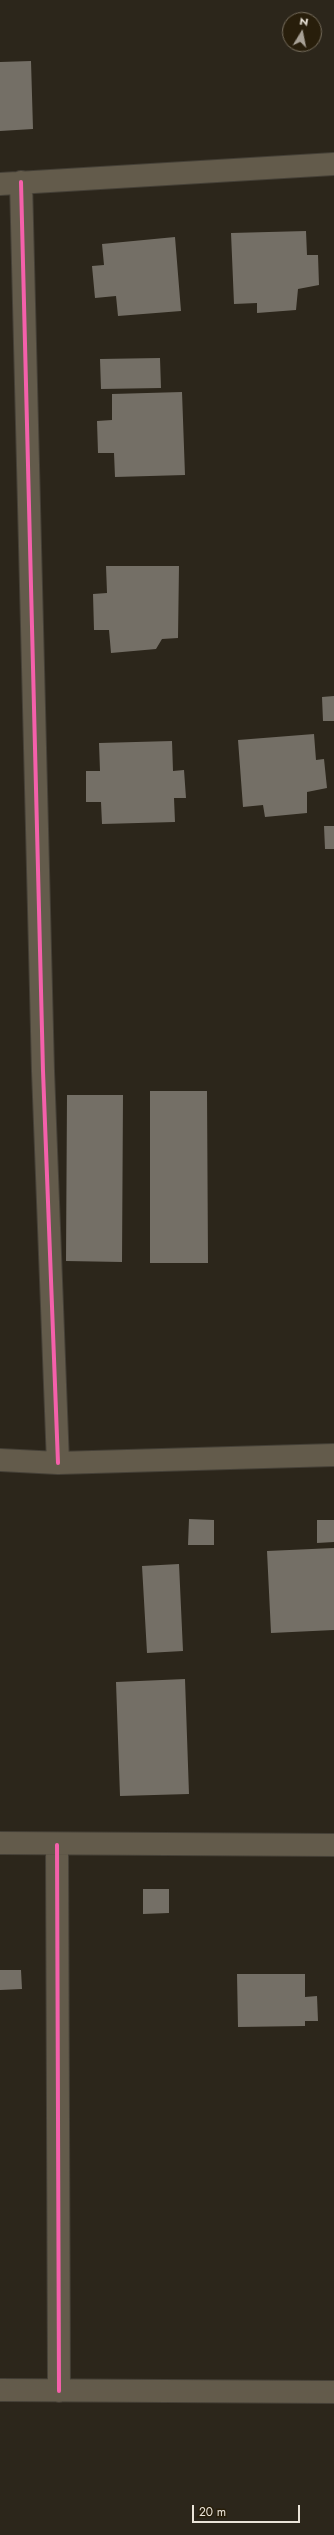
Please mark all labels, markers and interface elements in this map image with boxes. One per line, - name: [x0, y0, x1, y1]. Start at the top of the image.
- north arrow: [282, 12, 322, 52]
- text: N: [298, 13, 310, 30]
- scale bar: [194, 2497, 302, 2523]
- text: 20 m: [199, 2503, 226, 2521]

